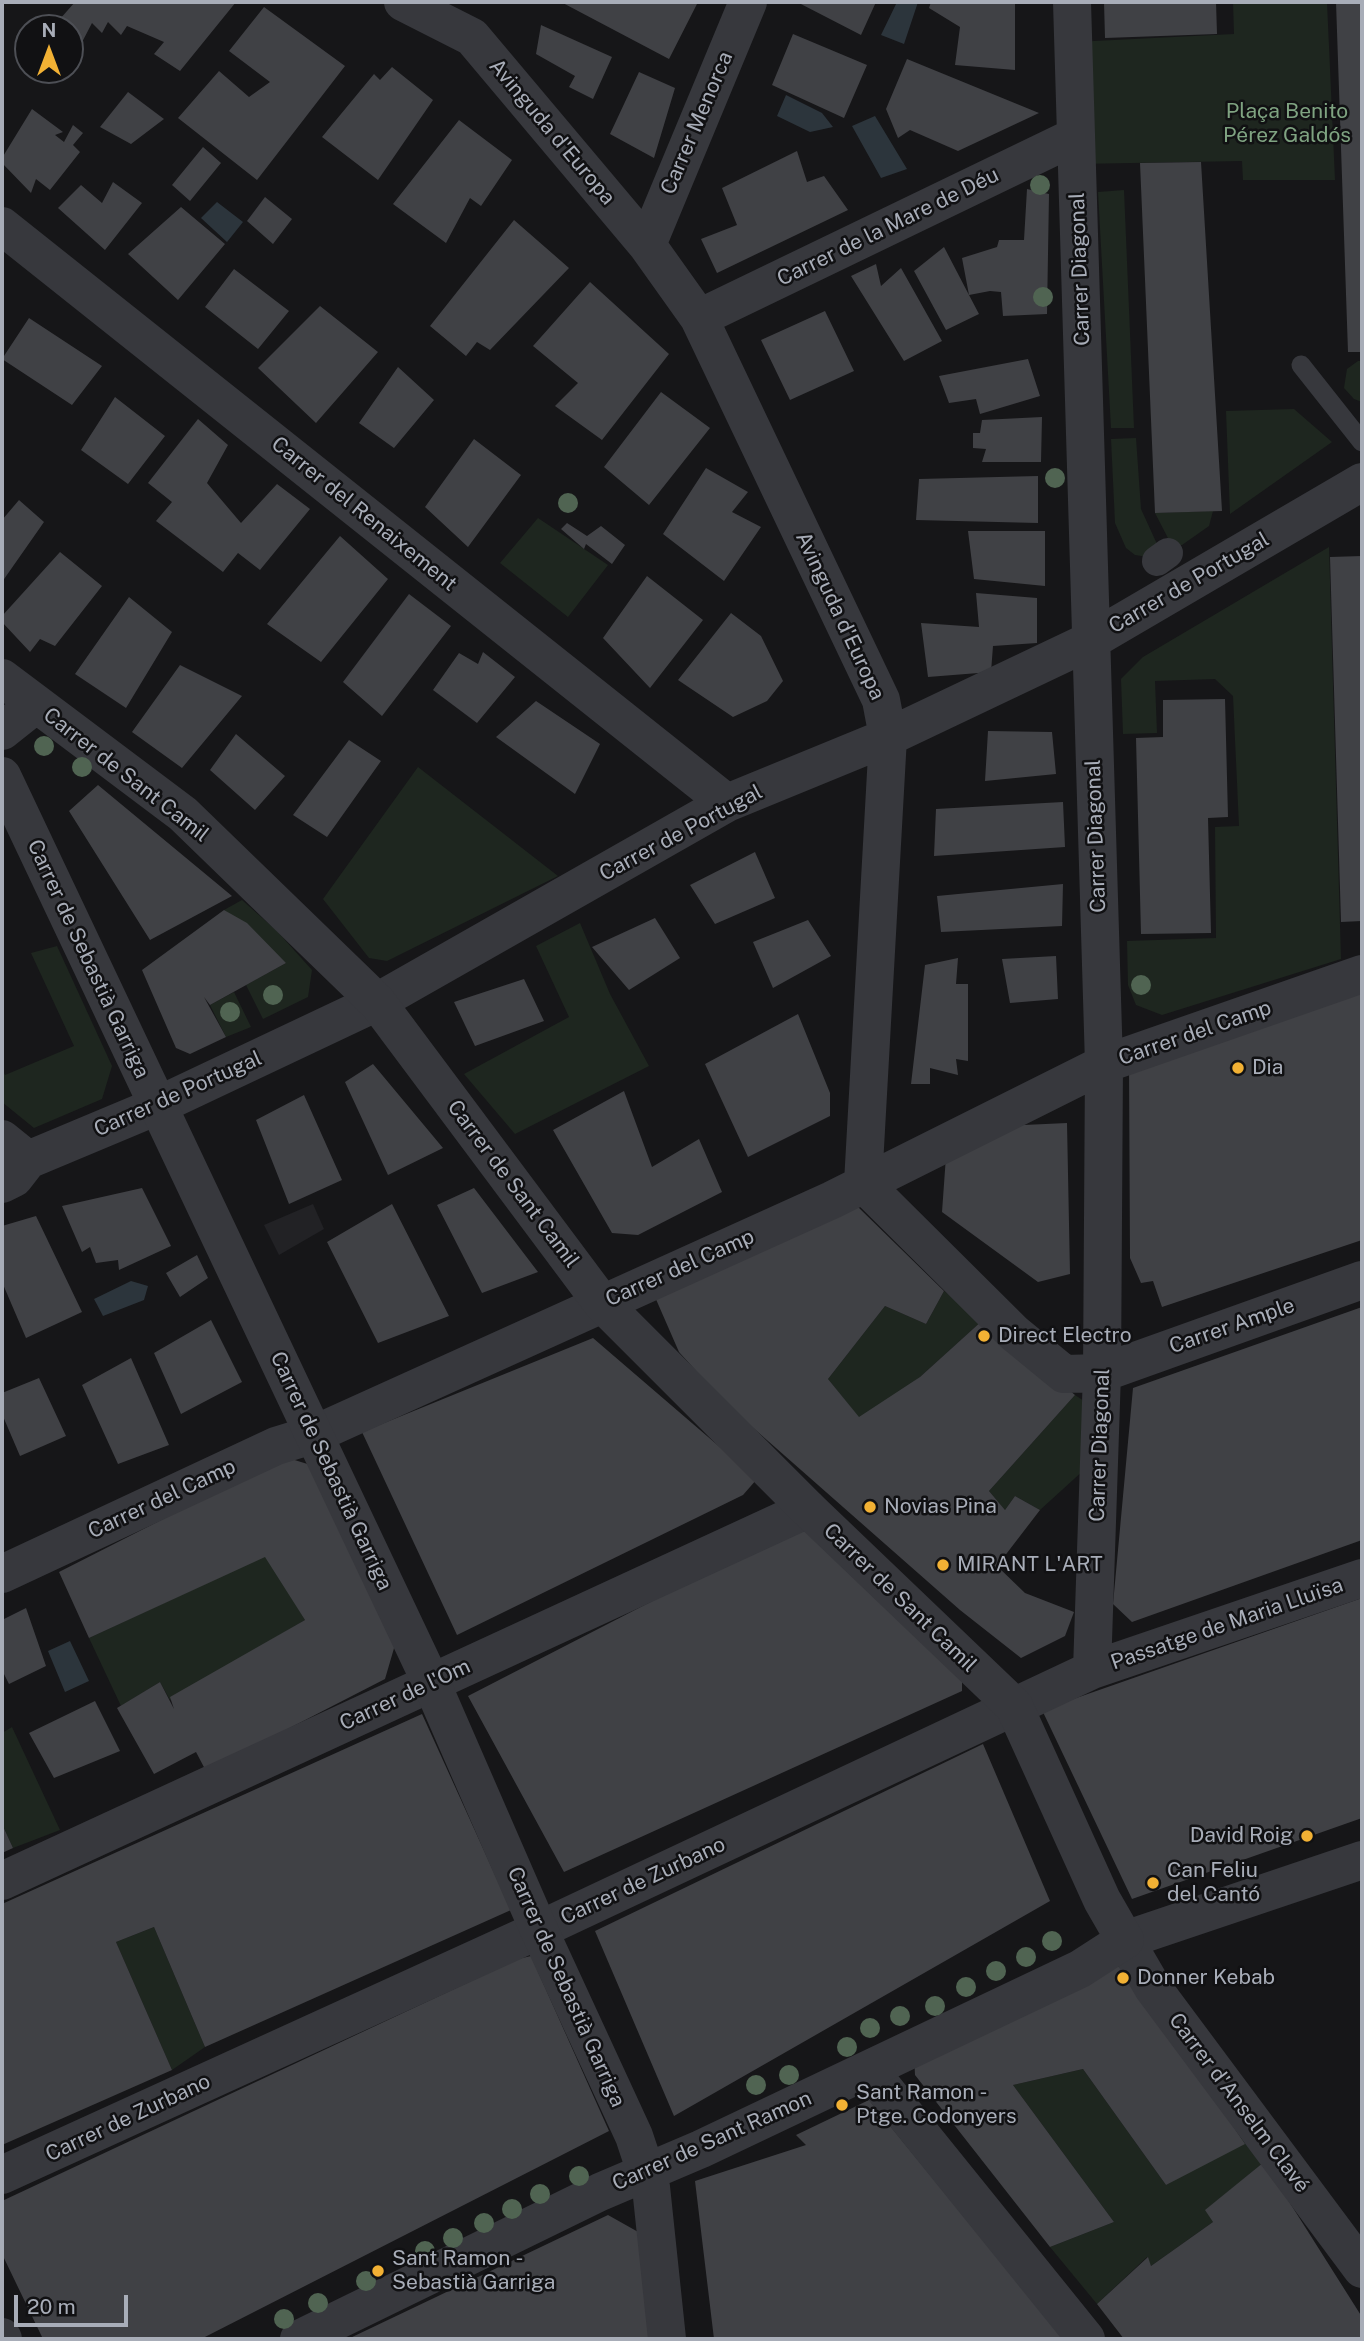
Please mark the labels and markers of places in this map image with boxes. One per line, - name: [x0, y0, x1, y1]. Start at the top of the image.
- place label: Dia: [1252, 1055, 1283, 1081]
- marker: Dia: [1230, 1060, 1246, 1076]
- place label: Direct Electro: [998, 1323, 1132, 1349]
- marker: Direct Electro: [976, 1328, 992, 1344]
- place label: Novias Pina: [884, 1494, 997, 1520]
- marker: Novias Pina: [862, 1499, 878, 1515]
- place label: MIRANT L'ART: [957, 1552, 1103, 1578]
- marker: MIRANT L'ART: [935, 1557, 951, 1573]
- place label: David Roig: [1190, 1823, 1293, 1849]
- marker: David Roig: [1299, 1828, 1315, 1844]
- place label: Can Feliu del Cantó: [1167, 1858, 1260, 1908]
- marker: Can Feliu del Cantó: [1145, 1875, 1161, 1891]
- place label: Donner Kebab: [1137, 1965, 1275, 1991]
- marker: Donner Kebab: [1115, 1970, 1131, 1986]
- place label: Sant Ramon - Ptge. Codonyers: [856, 2080, 1017, 2130]
- marker: Sant Ramon - Ptge. Codonyers: [834, 2097, 850, 2113]
- place label: Sant Ramon - Sebastià Garriga: [392, 2246, 555, 2296]
- marker: Sant Ramon - Sebastià Garriga: [370, 2263, 386, 2279]

